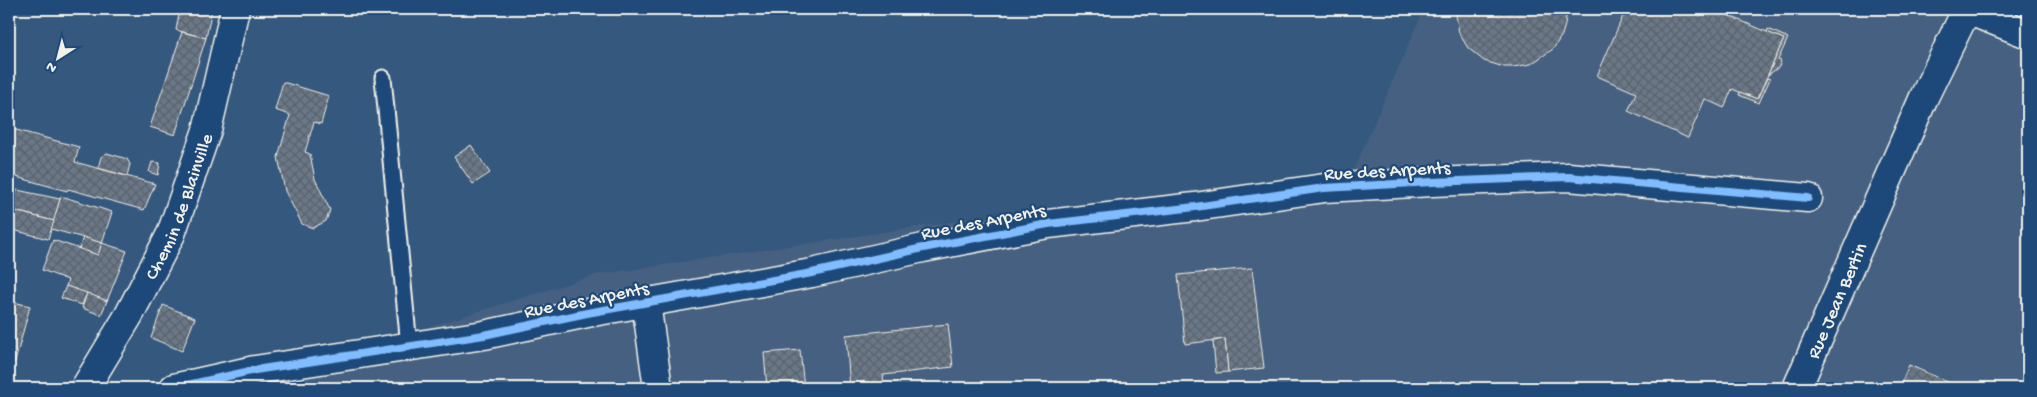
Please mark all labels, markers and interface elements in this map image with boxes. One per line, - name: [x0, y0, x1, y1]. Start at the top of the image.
- north arrow: [32, 32, 82, 82]
- text: N: [43, 57, 61, 76]
- street label: Chemin de Blainville: [141, 131, 220, 285]
- street label: Rue des Arpents: [1323, 158, 1452, 187]
- street label: Rue des Arpents: [919, 200, 1049, 247]
- street label: Rue Jean Bertin: [1803, 240, 1874, 363]
- street label: Rue des Arpents: [522, 278, 652, 325]

